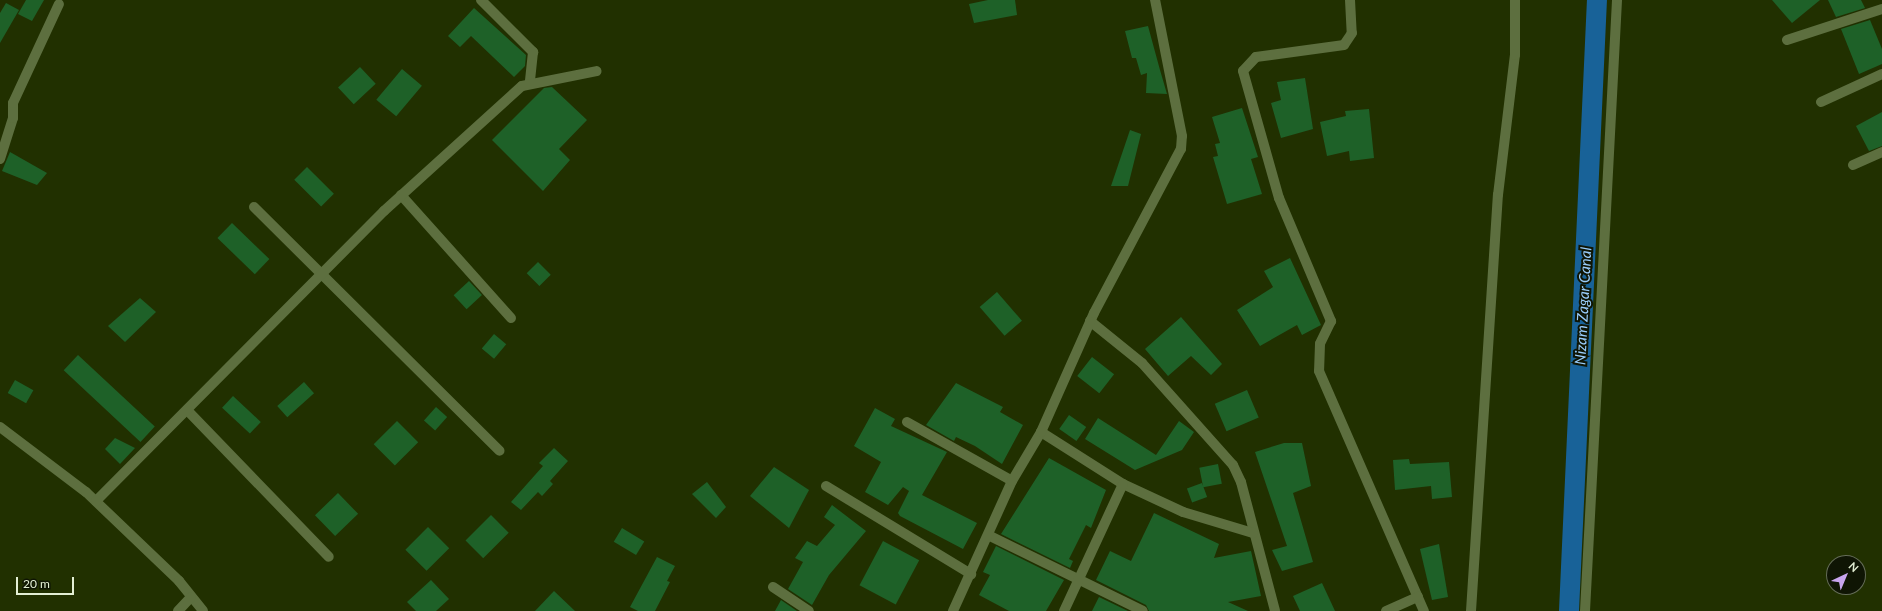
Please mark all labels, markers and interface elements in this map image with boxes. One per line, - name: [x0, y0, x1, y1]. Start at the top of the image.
- water label: Nizam Zagar Canal: [1571, 247, 1595, 365]
- north arrow: [1826, 555, 1866, 595]
- text: N: [1846, 559, 1862, 574]
- scale bar: [18, 569, 76, 595]
- text: 20 m: [23, 576, 50, 591]

